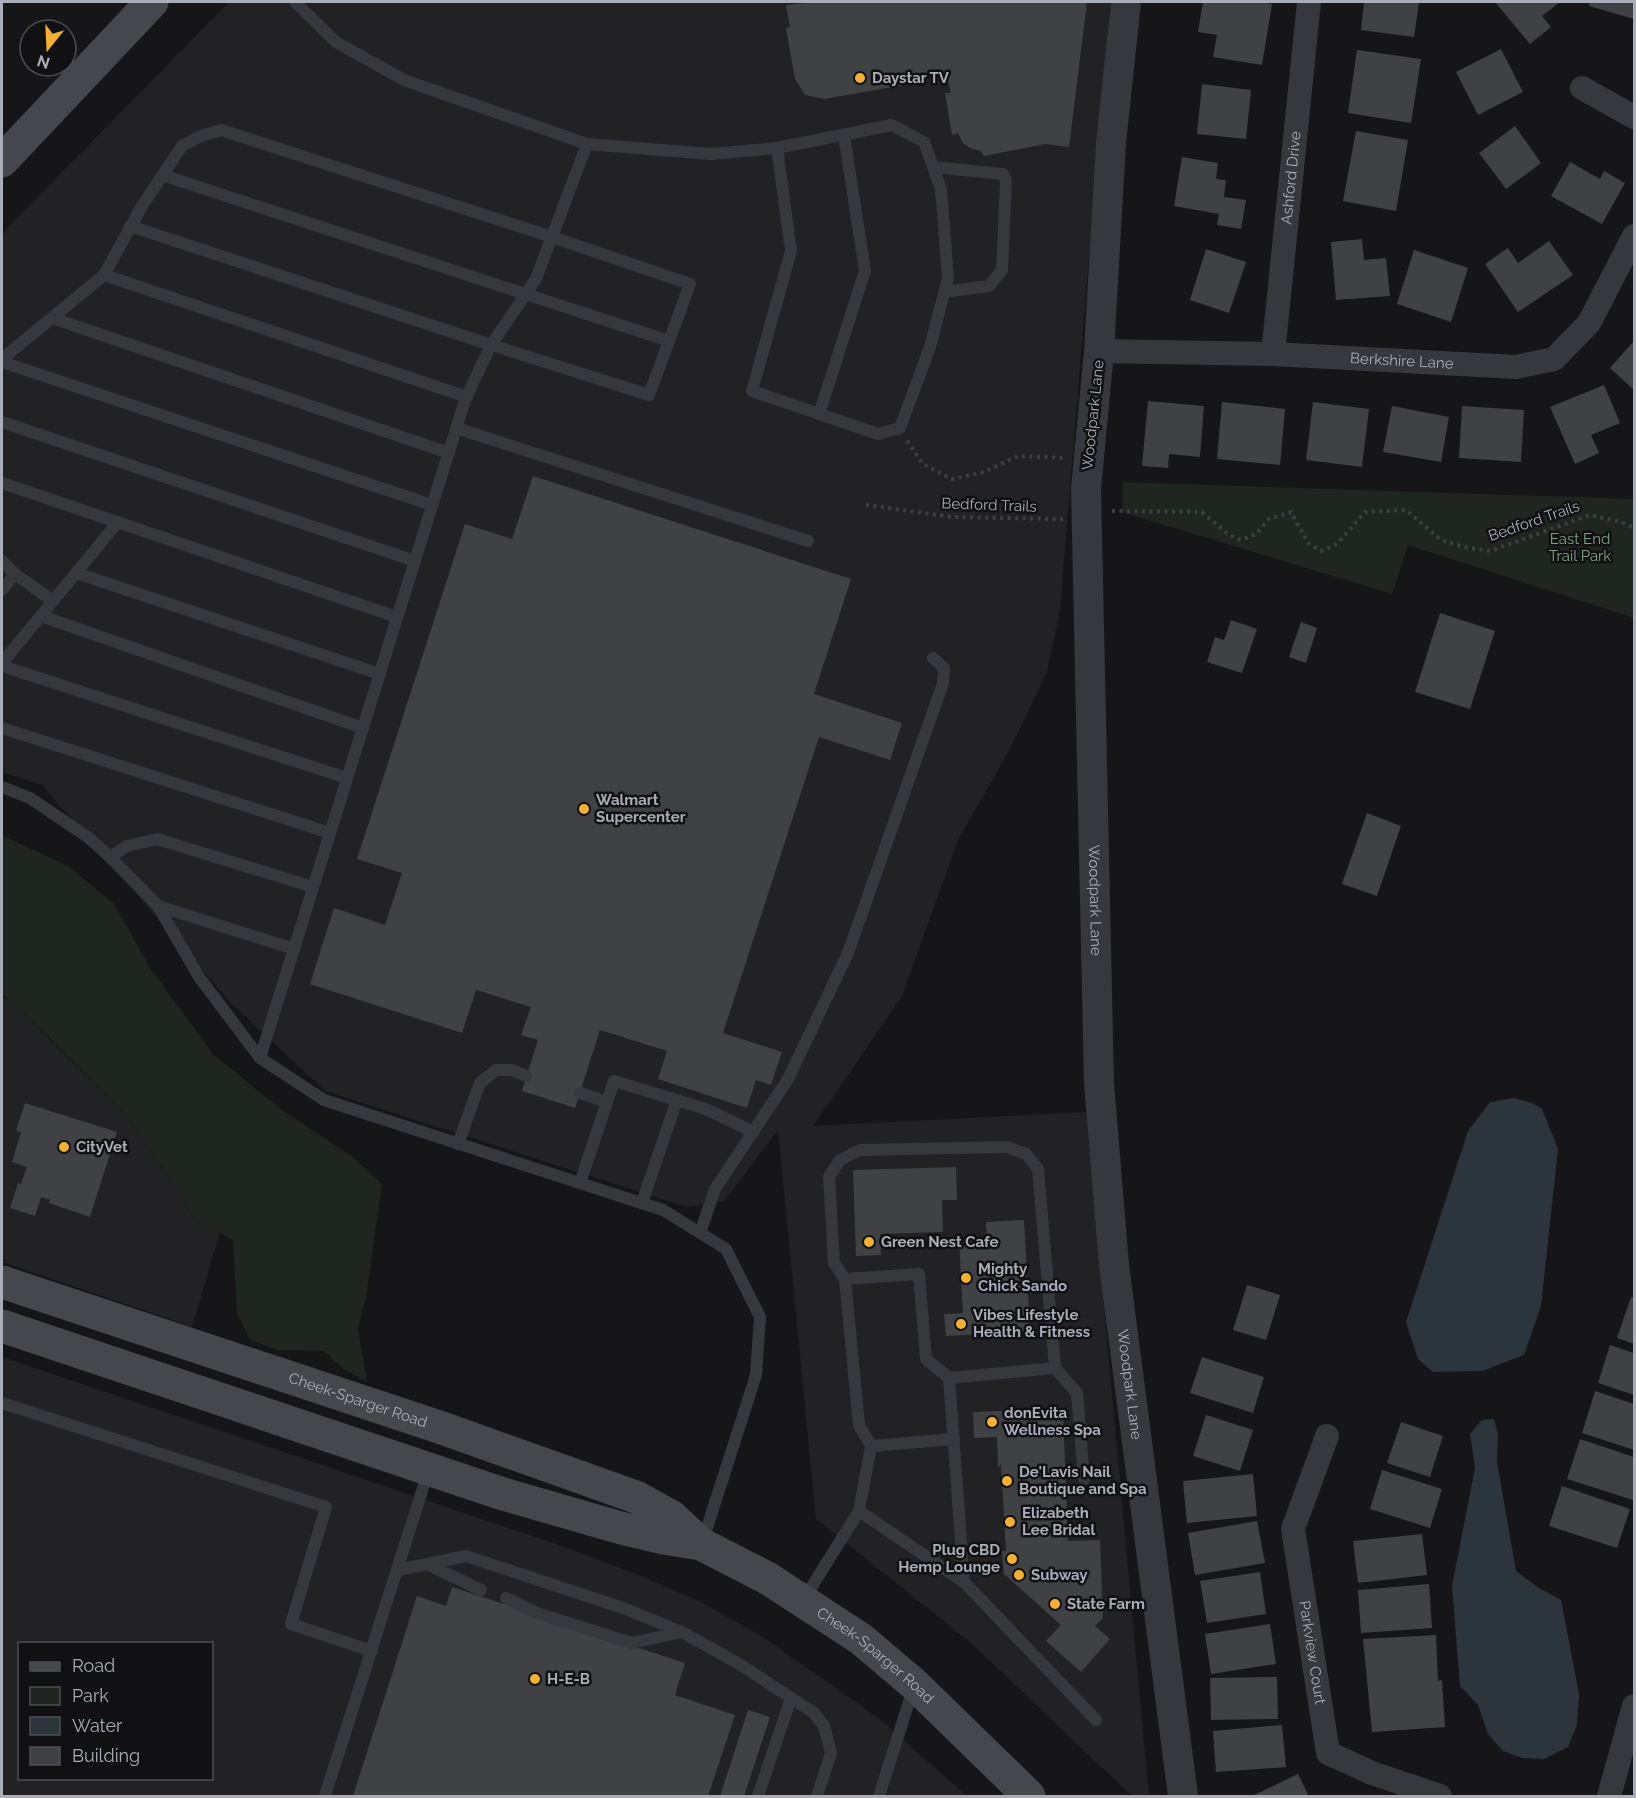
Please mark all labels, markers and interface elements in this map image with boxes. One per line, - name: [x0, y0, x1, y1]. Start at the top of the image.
- north arrow: [18, 18, 78, 78]
- text: N: [35, 51, 52, 73]
- place label: Daystar TV: [872, 69, 950, 87]
- marker: Daystar TV: [853, 71, 867, 85]
- street label: Ashford Drive: [1277, 130, 1305, 225]
- street label: Berkshire Lane: [1350, 349, 1454, 373]
- street label: Woodpark Lane: [1078, 359, 1108, 471]
- street label: Bedford Trails: [941, 494, 1037, 516]
- street label: Bedford Trails: [1486, 497, 1582, 545]
- park label: East End Trail Park: [1549, 530, 1611, 565]
- place label: Walmart Supercenter: [596, 791, 686, 826]
- marker: Walmart Supercenter: [577, 802, 591, 816]
- street label: Woodpark Lane: [1085, 845, 1105, 956]
- place label: CityVet: [76, 1138, 128, 1156]
- marker: CityVet: [57, 1140, 71, 1154]
- place label: Green Nest Cafe: [881, 1233, 999, 1251]
- marker: Green Nest Cafe: [862, 1235, 876, 1249]
- place label: Mighty Chick Sando: [978, 1260, 1067, 1295]
- marker: Mighty Chick Sando: [959, 1271, 973, 1285]
- place label: Vibes Lifestyle Health & Fitness: [973, 1306, 1090, 1341]
- marker: Vibes Lifestyle Health & Fitness: [954, 1317, 968, 1331]
- street label: Woodpark Lane: [1113, 1328, 1146, 1441]
- street label: Cheek-Sparger Road: [286, 1369, 429, 1431]
- place label: donEvita Wellness Spa: [1004, 1404, 1101, 1439]
- marker: donEvita Wellness Spa: [985, 1415, 999, 1429]
- place label: De'Lavis Nail Boutique and Spa: [1019, 1463, 1147, 1498]
- marker: De'Lavis Nail Boutique and Spa: [1000, 1474, 1014, 1488]
- place label: Elizabeth Lee Bridal: [1022, 1504, 1095, 1539]
- marker: Elizabeth Lee Bridal: [1003, 1515, 1017, 1529]
- place label: Plug CBD Hemp Lounge: [898, 1541, 1000, 1576]
- marker: Plug CBD Hemp Lounge: [1005, 1552, 1019, 1566]
- place label: Subway: [1031, 1566, 1088, 1584]
- marker: Subway: [1012, 1568, 1026, 1582]
- place label: State Farm: [1067, 1595, 1145, 1613]
- marker: State Farm: [1048, 1597, 1062, 1611]
- street label: Parkview Court: [1295, 1599, 1329, 1706]
- street label: Cheek-Sparger Road: [813, 1604, 938, 1707]
- legend: [18, 1642, 213, 1780]
- text: Road: [72, 1655, 115, 1676]
- place label: H-E-B: [547, 1670, 590, 1688]
- marker: H-E-B: [528, 1672, 542, 1686]
- text: Park: [72, 1685, 109, 1706]
- text: Water: [72, 1715, 123, 1736]
- text: Building: [72, 1745, 140, 1766]

